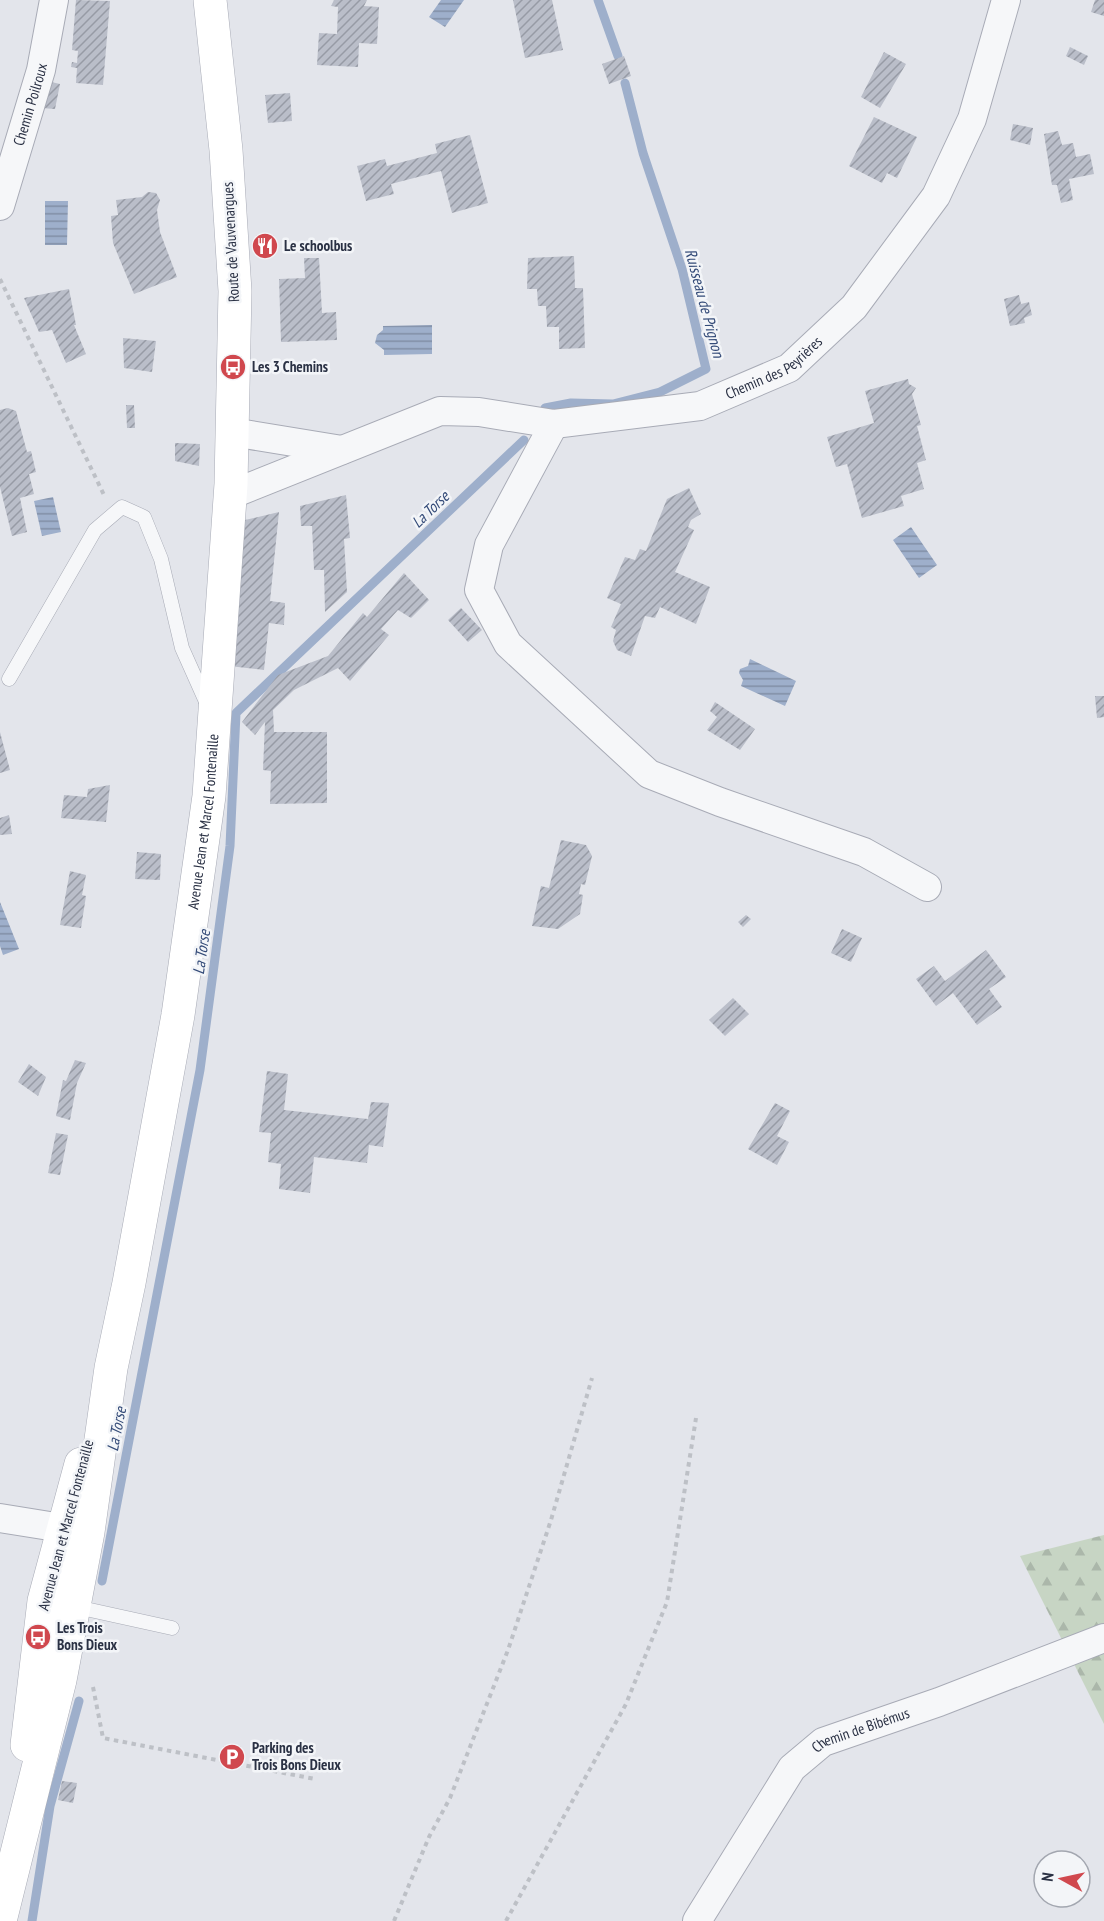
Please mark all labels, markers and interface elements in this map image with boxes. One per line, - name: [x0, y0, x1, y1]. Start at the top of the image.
- street label: Chemin Poilroux: [9, 62, 51, 148]
- street label: Route de Vauvenargues: [218, 181, 243, 303]
- restaurant icon: Le schoolbus: [250, 231, 280, 261]
- place label: Le schoolbus: [284, 236, 352, 255]
- water label: Ruisseau de Prignon: [681, 246, 729, 360]
- street label: Chemin des Peyrières: [722, 332, 826, 403]
- bus stop icon: Les 3 Chemins: [218, 352, 248, 382]
- place label: Les 3 Chemins: [252, 357, 328, 376]
- water label: La Torse: [407, 485, 454, 532]
- street label: Avenue Jean et Marcel Fontenaille: [183, 733, 222, 911]
- water label: La Torse: [188, 927, 214, 975]
- water label: La Torse: [102, 1404, 130, 1453]
- street label: Avenue Jean et Marcel Fontenaille: [34, 1437, 98, 1612]
- place label: Les Trois Bons Dieux: [57, 1618, 118, 1654]
- bus stop icon: Les Trois Bons Dieux: [23, 1622, 53, 1652]
- street label: Chemin de Bibémus: [807, 1703, 912, 1757]
- place label: Parking des Trois Bons Dieux: [252, 1738, 341, 1774]
- parking icon: Parking des Trois Bons Dieux: [217, 1742, 247, 1772]
- north arrow: [1032, 1849, 1092, 1909]
- text: N: [1037, 1871, 1058, 1883]

